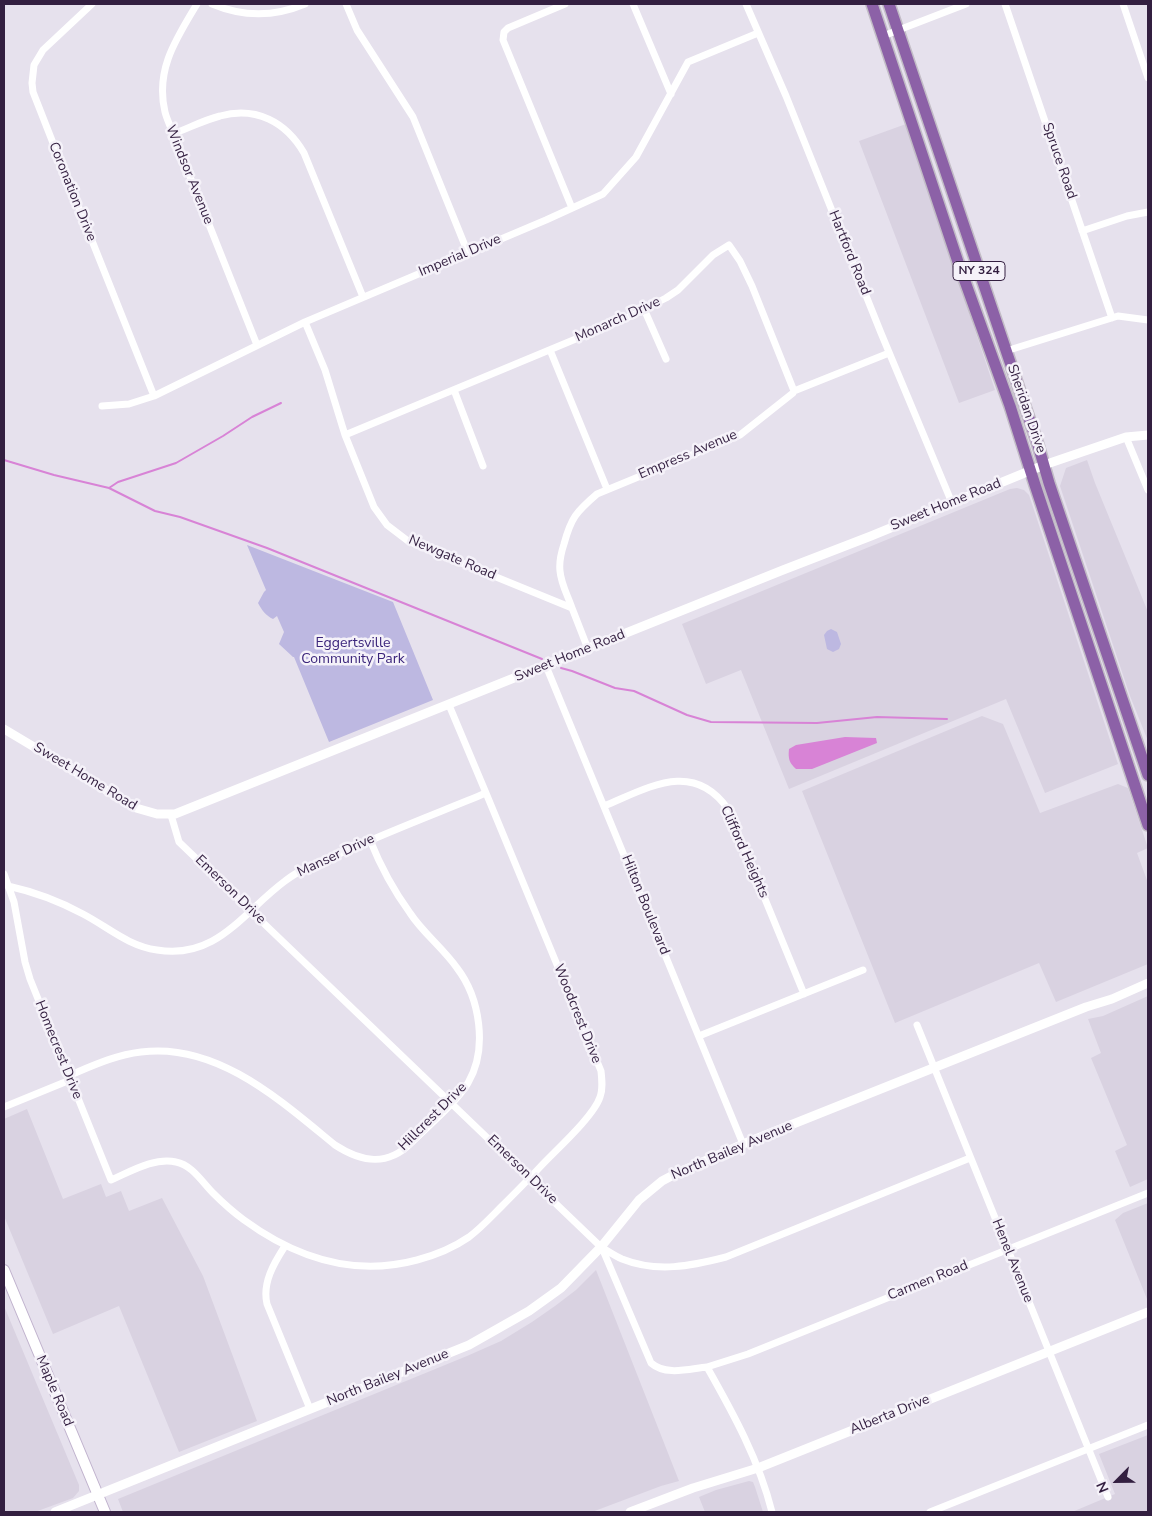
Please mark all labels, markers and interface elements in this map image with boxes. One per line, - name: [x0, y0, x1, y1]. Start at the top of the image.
- street label: Spruce Road: [1038, 121, 1080, 201]
- street label: Windsor Avenue: [161, 123, 217, 227]
- street label: Coronation Drive: [44, 140, 100, 244]
- street label: Hartford Road: [824, 208, 874, 298]
- street label: Imperial Drive: [416, 231, 504, 281]
- road number: NY 324: [953, 262, 1005, 280]
- street label: Monarch Drive: [573, 294, 663, 346]
- street label: Sheridan Drive: [1003, 362, 1049, 456]
- street label: Empress Avenue: [636, 427, 740, 483]
- street label: Sweet Home Road: [888, 475, 1004, 535]
- street label: Newgate Road: [406, 532, 498, 584]
- street label: Sweet Home Road: [512, 626, 628, 686]
- park label: Eggertsville Community Park: [301, 636, 405, 669]
- street label: Sweet Home Road: [30, 740, 140, 814]
- street label: Clifford Heights: [716, 803, 772, 901]
- street label: Manser Drive: [295, 831, 377, 881]
- street label: Emerson Drive: [191, 852, 269, 928]
- street label: Hilton Boulevard: [617, 853, 673, 957]
- street label: Woodcrest Drive: [549, 962, 605, 1066]
- street label: Homecrest Drive: [31, 998, 85, 1102]
- street label: Hillcrest Drive: [395, 1079, 471, 1155]
- street label: North Bailey Avenue: [669, 1118, 795, 1184]
- street label: Emerson Drive: [483, 1132, 561, 1208]
- street label: Henel Avenue: [988, 1217, 1036, 1305]
- street label: Carmen Road: [885, 1257, 971, 1305]
- street label: North Bailey Avenue: [325, 1346, 451, 1410]
- street label: Maple Road: [32, 1353, 76, 1429]
- street label: Alberta Drive: [848, 1391, 932, 1439]
- north arrow: [1092, 1456, 1142, 1506]
- text: N: [1092, 1479, 1114, 1496]

